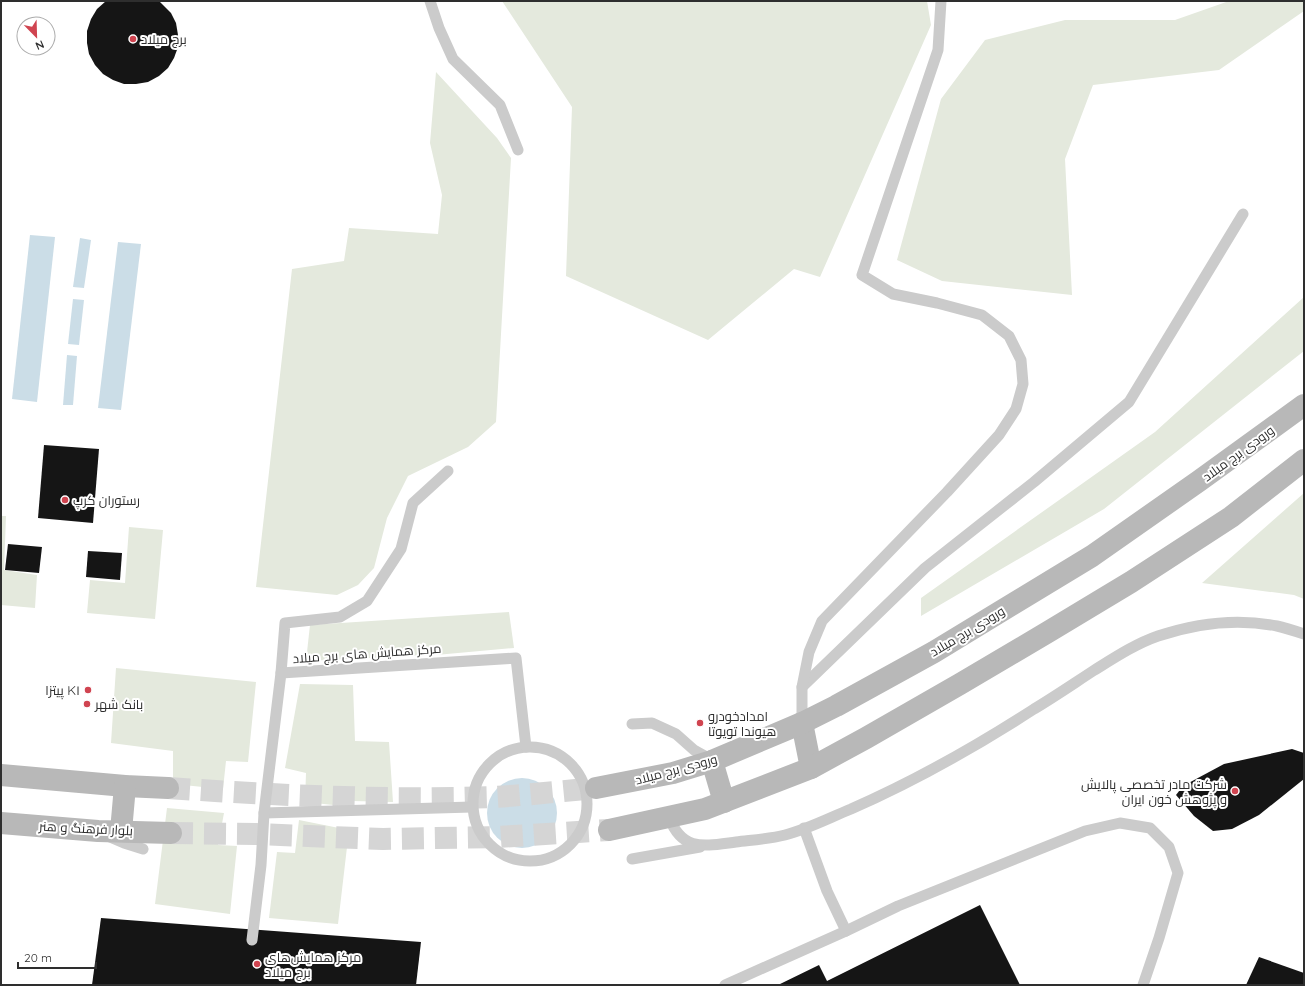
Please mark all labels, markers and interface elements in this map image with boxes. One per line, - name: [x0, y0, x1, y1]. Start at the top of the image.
- north arrow: [16, 16, 56, 56]
- place label: برج میلاد: [141, 31, 187, 48]
- marker: برج میلاد: [128, 34, 138, 44]
- text: N: [33, 37, 46, 53]
- street label: ورودی برج میلاد: [1199, 422, 1278, 485]
- place label: رستوران کرپ: [73, 492, 140, 510]
- marker: رستوران کرپ: [60, 495, 70, 505]
- street label: ورودی برج میلاد: [927, 602, 1008, 661]
- street label: مرکز همایش های برج میلاد: [292, 640, 442, 667]
- place label: پیتزا K۱: [45, 682, 80, 700]
- marker: پیتزا K۱: [83, 685, 93, 695]
- place label: بانک شهر: [94, 696, 143, 712]
- marker: بانک شهر: [82, 699, 92, 709]
- place label: امدادخودرو هیوندا تویوتا: [708, 708, 776, 739]
- marker: امدادخودرو هیوندا تویوتا: [695, 718, 705, 728]
- street label: ورودی برج میلاد: [633, 750, 719, 789]
- place label: شرکت مادر تخصصی پالایش و پژوهش خون ایران: [1081, 776, 1227, 809]
- marker: شرکت مادر تخصصی پالایش و پژوهش خون ایران: [1230, 786, 1240, 796]
- street label: بلوار فرهنگ و هنر: [38, 817, 133, 838]
- scale bar: [18, 944, 96, 970]
- place label: مرکز همایش‌های برج میلاد: [265, 949, 361, 981]
- text: 20 m: [24, 950, 52, 965]
- marker: مرکز همایش‌های برج میلاد: [252, 959, 262, 969]

